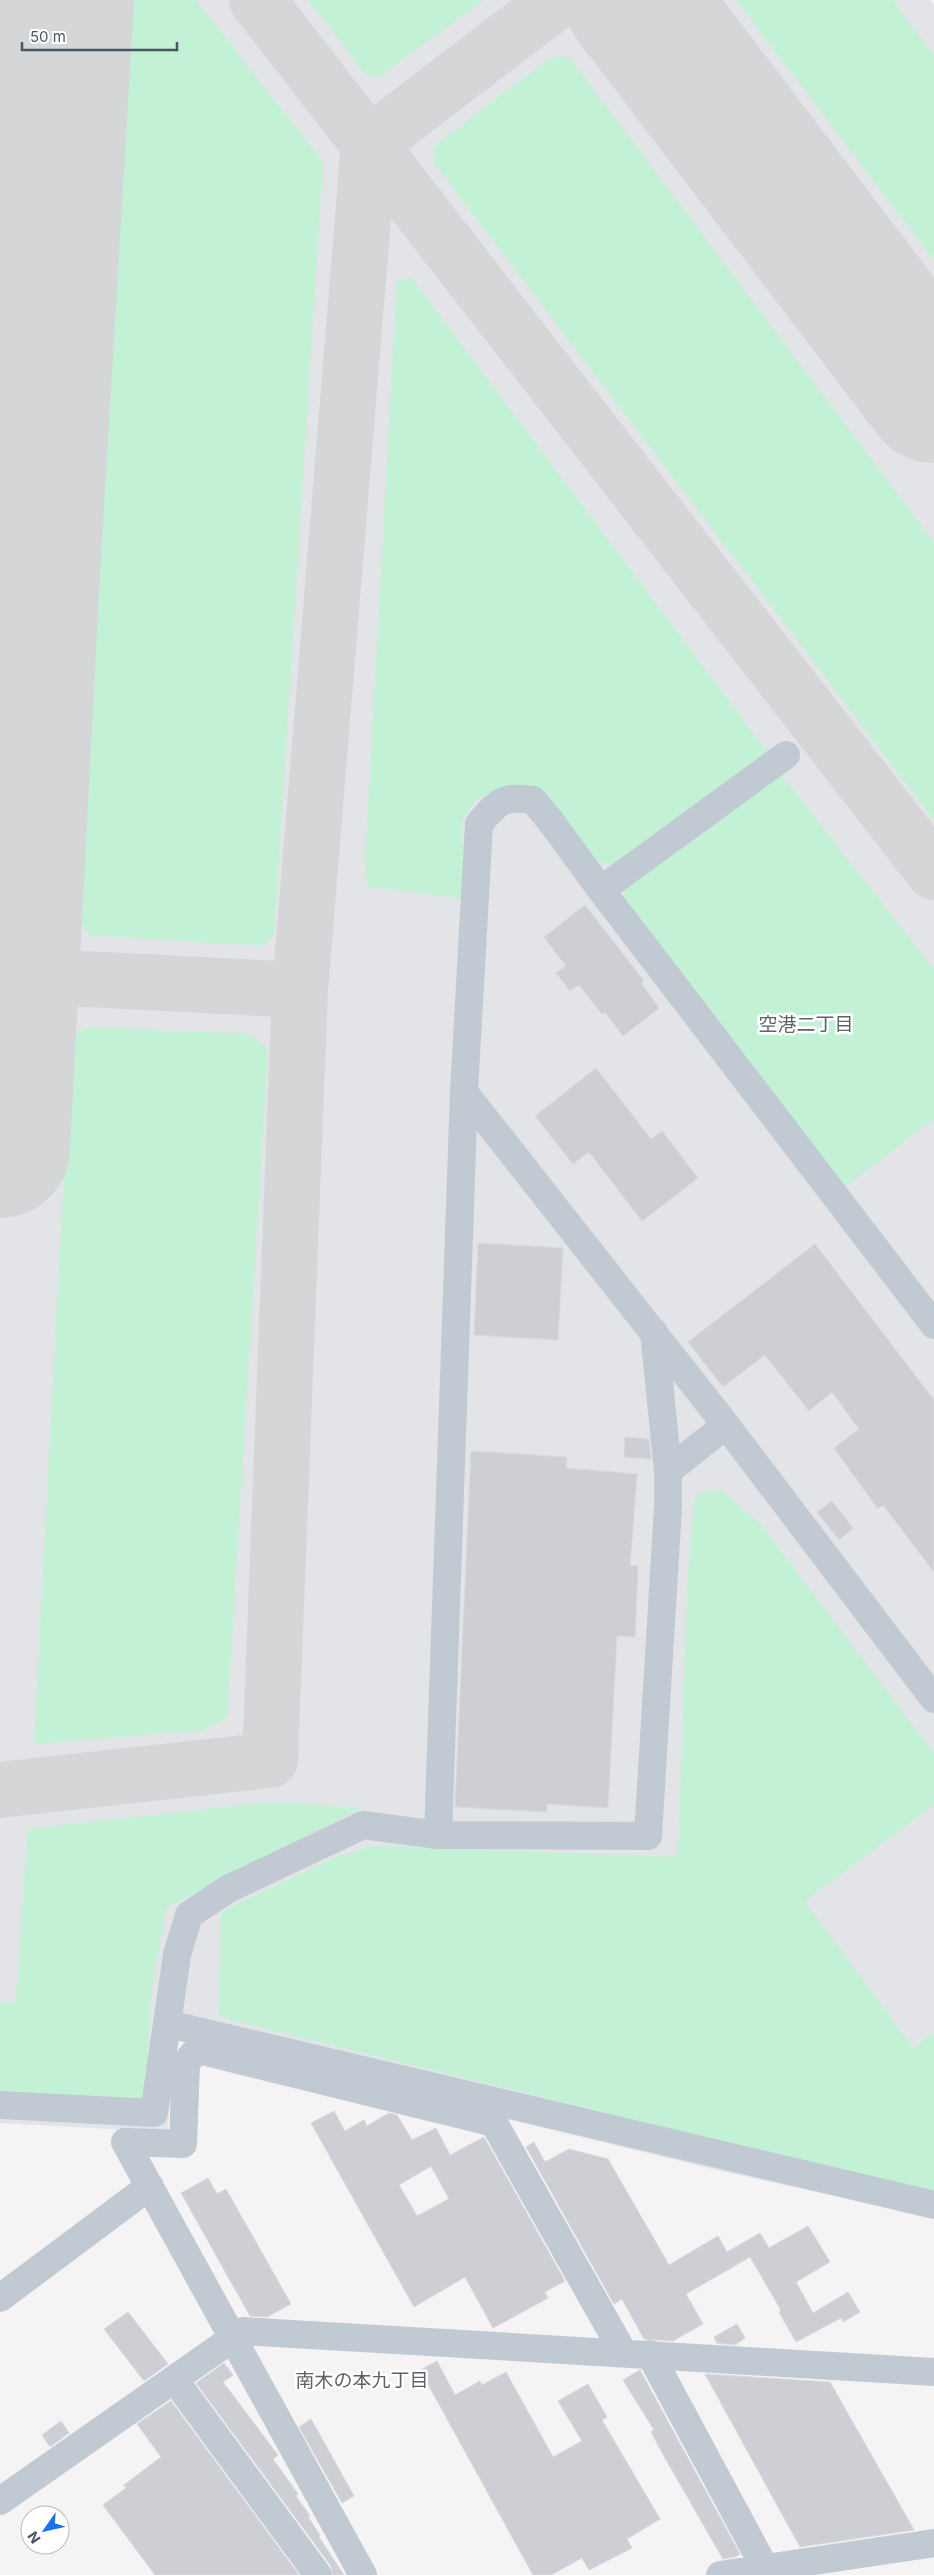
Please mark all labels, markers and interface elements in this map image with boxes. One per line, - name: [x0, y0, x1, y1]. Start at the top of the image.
- scale bar: [22, 20, 178, 52]
- text: 50 m: [30, 27, 66, 46]
- district label: 空港二丁目: [758, 1013, 854, 1036]
- district label: 南木の本九丁目: [295, 2369, 429, 2392]
- north arrow: [20, 2505, 70, 2555]
- text: N: [24, 2528, 44, 2547]

